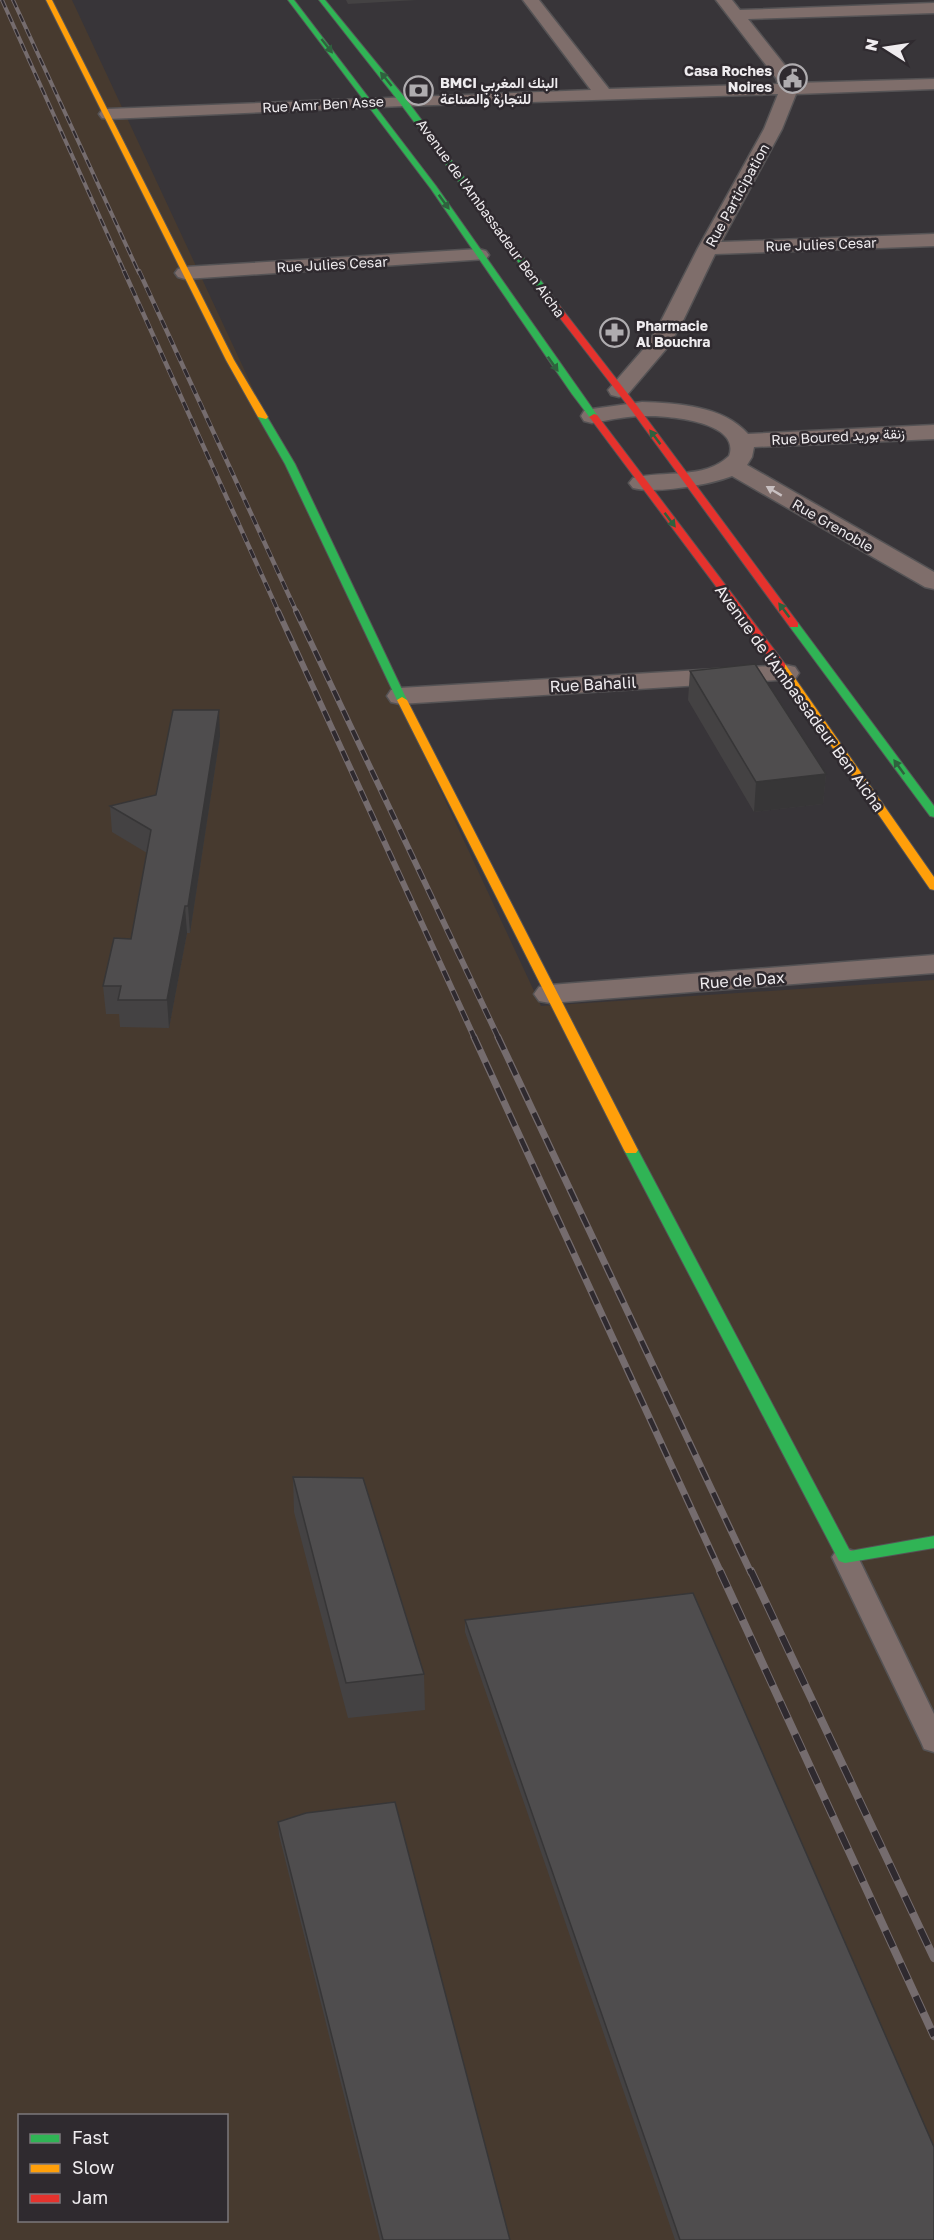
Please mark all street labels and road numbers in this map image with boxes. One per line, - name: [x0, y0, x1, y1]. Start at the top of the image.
- street label: Rue Amr Ben Asse: [262, 92, 384, 116]
- street label: Avenue de l'Ambassadeur Ben Aicha: [413, 115, 569, 321]
- street label: Rue Participation: [702, 140, 772, 250]
- street label: Rue Julies Cesar: [765, 234, 877, 254]
- street label: Rue Julies Cesar: [276, 253, 389, 275]
- street label: Rue Boured زنقة بوريد: [771, 424, 905, 449]
- street label: Rue Grenoble: [789, 495, 877, 555]
- street label: Avenue de l'Ambassadeur Ben Aicha: [711, 581, 889, 815]
- street label: Rue Bahalil: [549, 672, 637, 696]
- street label: Rue de Dax: [699, 967, 786, 993]

